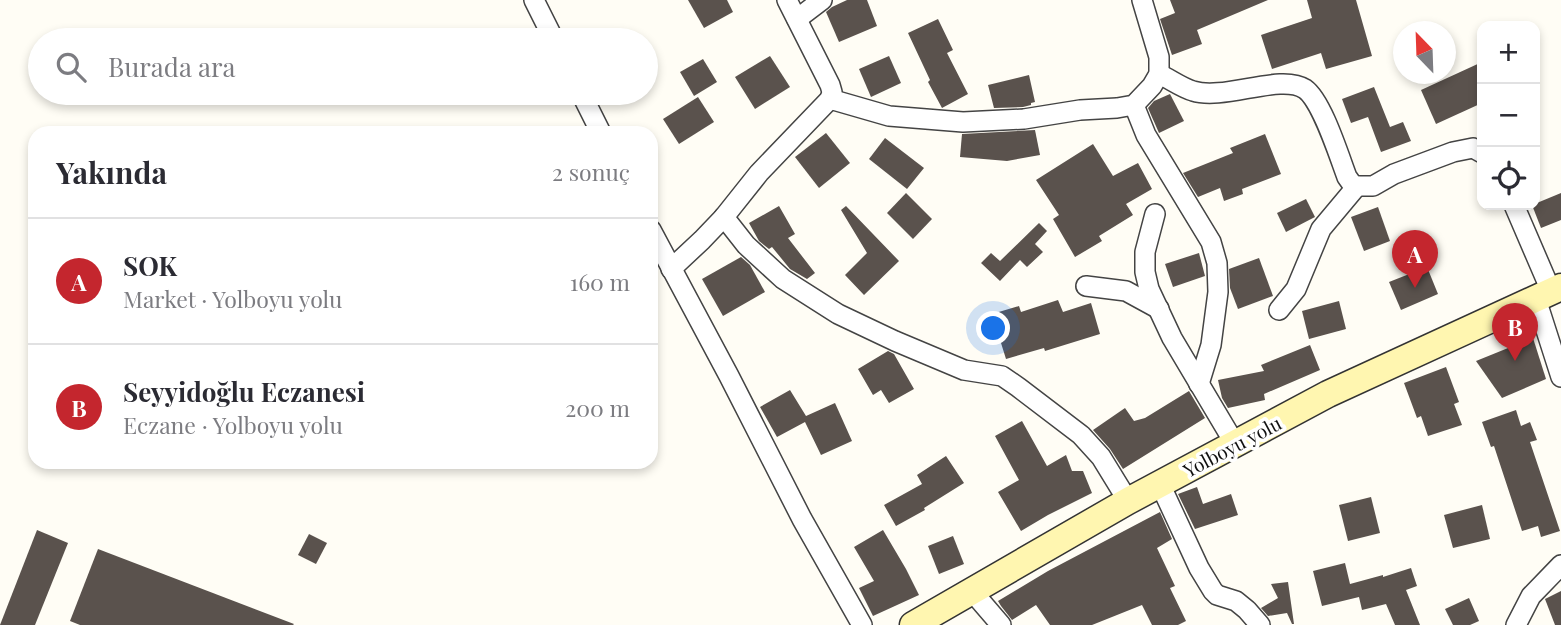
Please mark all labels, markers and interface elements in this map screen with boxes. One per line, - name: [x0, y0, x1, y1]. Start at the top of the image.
- north arrow: [1393, 21, 1456, 84]
- map controls: [1477, 21, 1540, 210]
- button: +: [1477, 21, 1540, 84]
- search box: [28, 28, 658, 105]
- icon: search: [52, 48, 90, 86]
- text: Burada ara: [108, 49, 236, 84]
- button: −: [1477, 84, 1540, 147]
- button: locate: [1477, 147, 1540, 210]
- text: Yakında: [56, 152, 167, 192]
- text: 2 sonuç: [552, 156, 630, 187]
- pin: A: [1392, 230, 1438, 288]
- text: SOK: [123, 248, 177, 283]
- text: A: [71, 266, 87, 297]
- text: 160 m: [570, 266, 630, 297]
- text: Market · Yolboyu yolu: [123, 283, 342, 314]
- pin: B: [1492, 303, 1538, 361]
- your location: [976, 311, 1010, 345]
- text: Seyyidoğlu Eczanesi: [123, 374, 365, 409]
- text: B: [71, 392, 87, 423]
- text: 200 m: [565, 392, 630, 423]
- text: Eczane · Yolboyu yolu: [123, 409, 343, 440]
- street label: Yolboyu yolu: [1178, 409, 1286, 483]

